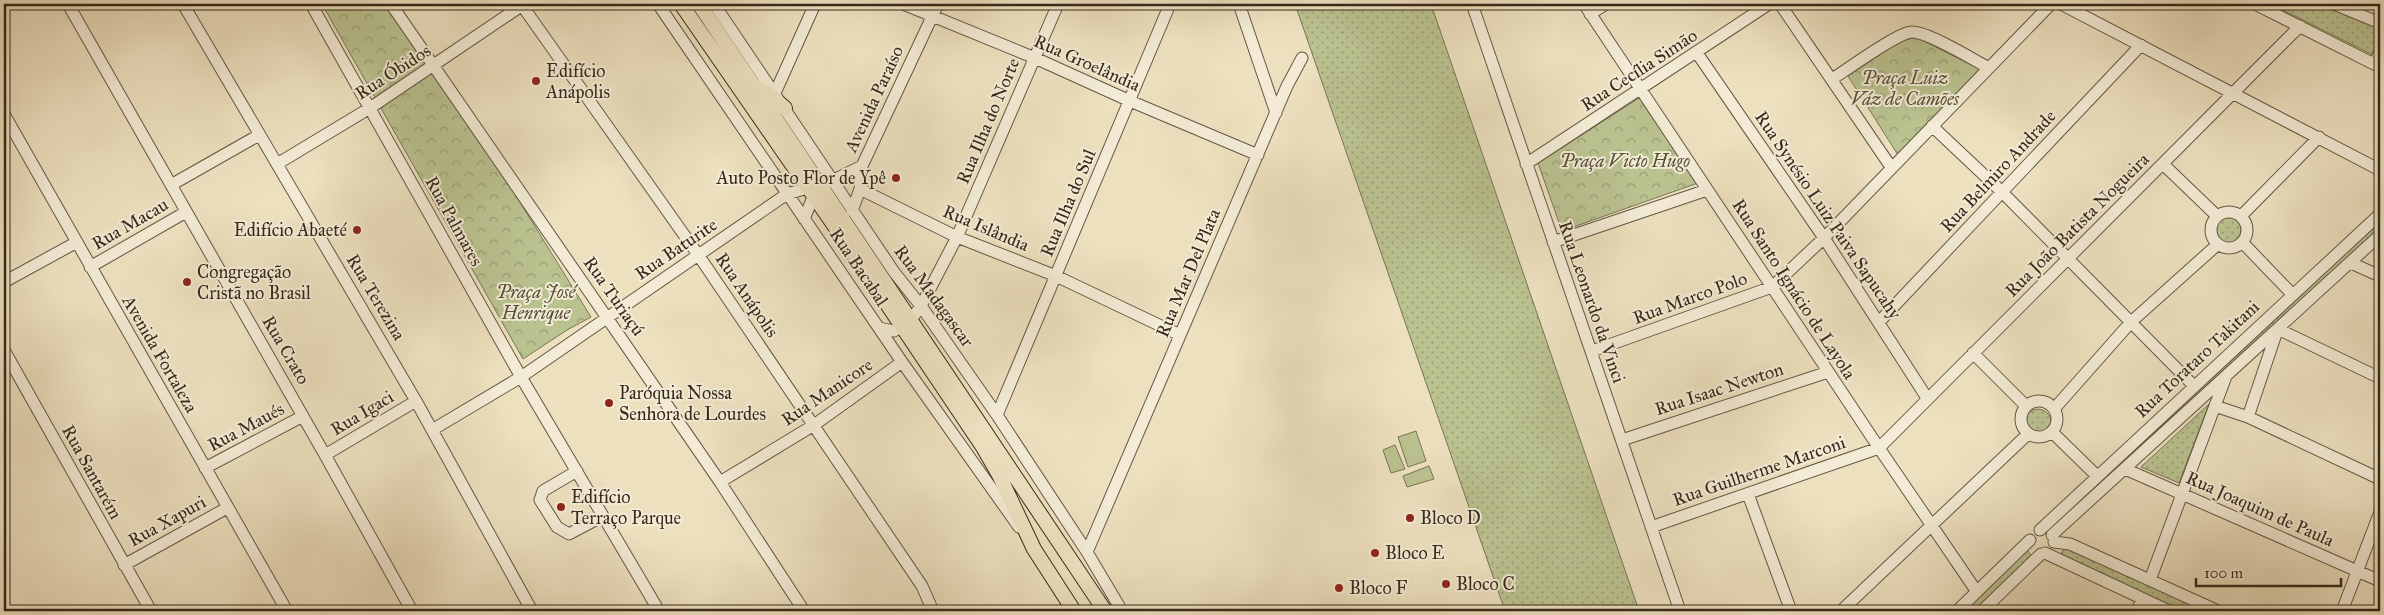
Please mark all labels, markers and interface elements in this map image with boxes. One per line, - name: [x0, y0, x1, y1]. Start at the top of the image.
- street label: Rua Cecília Simão: [1577, 24, 1701, 116]
- street label: Rua Groelândia: [1031, 30, 1144, 96]
- street label: Rua Óbidos: [350, 38, 435, 105]
- street label: Avenida Paraíso: [839, 42, 908, 157]
- street label: Rua Ilha do Norte: [952, 55, 1024, 187]
- place label: Edifício Anápolis: [545, 60, 610, 103]
- park label: Praça Luiz Váz de Camões: [1851, 67, 1960, 110]
- marker: Edifício Anápolis: [530, 75, 542, 87]
- street label: Rua Belmiro Andrade: [1936, 105, 2060, 237]
- street label: Rua Synésio Luiz Paiva Sapucahy: [1750, 107, 1906, 324]
- street label: Rua Ilha do Sul: [1035, 146, 1101, 260]
- street label: Rua João Batista Nogueira: [2000, 148, 2155, 302]
- park label: Praça Victo Hugo: [1560, 150, 1690, 172]
- place label: Auto Posto Flor de Ypê: [715, 167, 886, 189]
- street label: Rua Palmares: [420, 172, 488, 270]
- marker: Auto Posto Flor de Ypê: [890, 172, 902, 184]
- street label: Rua Macau: [88, 193, 172, 255]
- street label: Rua Santo Ignácio de Layola: [1727, 195, 1861, 384]
- street label: Rua Islândia: [940, 200, 1033, 256]
- street label: Rua Mar Del Plata: [1151, 205, 1225, 341]
- street label: Rua Baturite: [631, 213, 721, 285]
- street label: Rua Leonardo da Vinci: [1554, 218, 1630, 386]
- place label: Edifício Abaeté: [234, 219, 348, 241]
- marker: Edifício Abaeté: [351, 224, 363, 236]
- street label: Rua Bacabal: [825, 224, 893, 310]
- street label: Rua Madagascar: [889, 241, 979, 352]
- street label: Rua Anápolis: [711, 248, 783, 342]
- street label: Rua Terezina: [342, 250, 411, 344]
- street label: Rua Turiaçú: [579, 252, 650, 340]
- place label: Congregação Cristã no Brasil: [197, 261, 311, 304]
- street label: Rua Marco Polo: [1630, 267, 1750, 329]
- marker: Congregação Cristã no Brasil: [181, 276, 193, 288]
- park label: Praça José Henrique: [497, 281, 579, 324]
- street label: Avenida Fortaleza: [117, 291, 203, 417]
- street label: Rua Torataro Takitani: [2130, 296, 2264, 422]
- street label: Rua Crato: [258, 312, 314, 388]
- street label: Rua Manicore: [777, 353, 877, 431]
- street label: Rua Isaac Newton: [1652, 358, 1786, 420]
- place label: Paróquia Nossa Senhora de Lourdes: [619, 382, 766, 425]
- street label: Rua Igaci: [326, 386, 398, 441]
- marker: Paróquia Nossa Senhora de Lourdes: [603, 397, 615, 409]
- street label: Rua Maués: [204, 398, 288, 456]
- street label: Rua Santarém: [57, 421, 127, 523]
- street label: Rua Guilherme Marconi: [1670, 431, 1848, 511]
- street label: Rua Joaquim de Paula: [2182, 467, 2338, 553]
- place label: Edifício Terraço Parque: [571, 486, 681, 530]
- street label: Rua Xapuri: [124, 491, 210, 551]
- marker: Edifício Terraço Parque: [555, 501, 567, 513]
- place label: Bloco D: [1420, 507, 1481, 529]
- marker: Bloco D: [1404, 512, 1416, 524]
- place label: Bloco E: [1385, 542, 1445, 564]
- marker: Bloco E: [1369, 547, 1381, 559]
- scale bar: [2196, 555, 2342, 587]
- text: 100 m: [2204, 564, 2244, 582]
- place label: Bloco C: [1456, 573, 1515, 595]
- place label: Bloco F: [1349, 577, 1408, 599]
- marker: Bloco C: [1440, 578, 1452, 590]
- marker: Bloco F: [1333, 582, 1345, 594]

